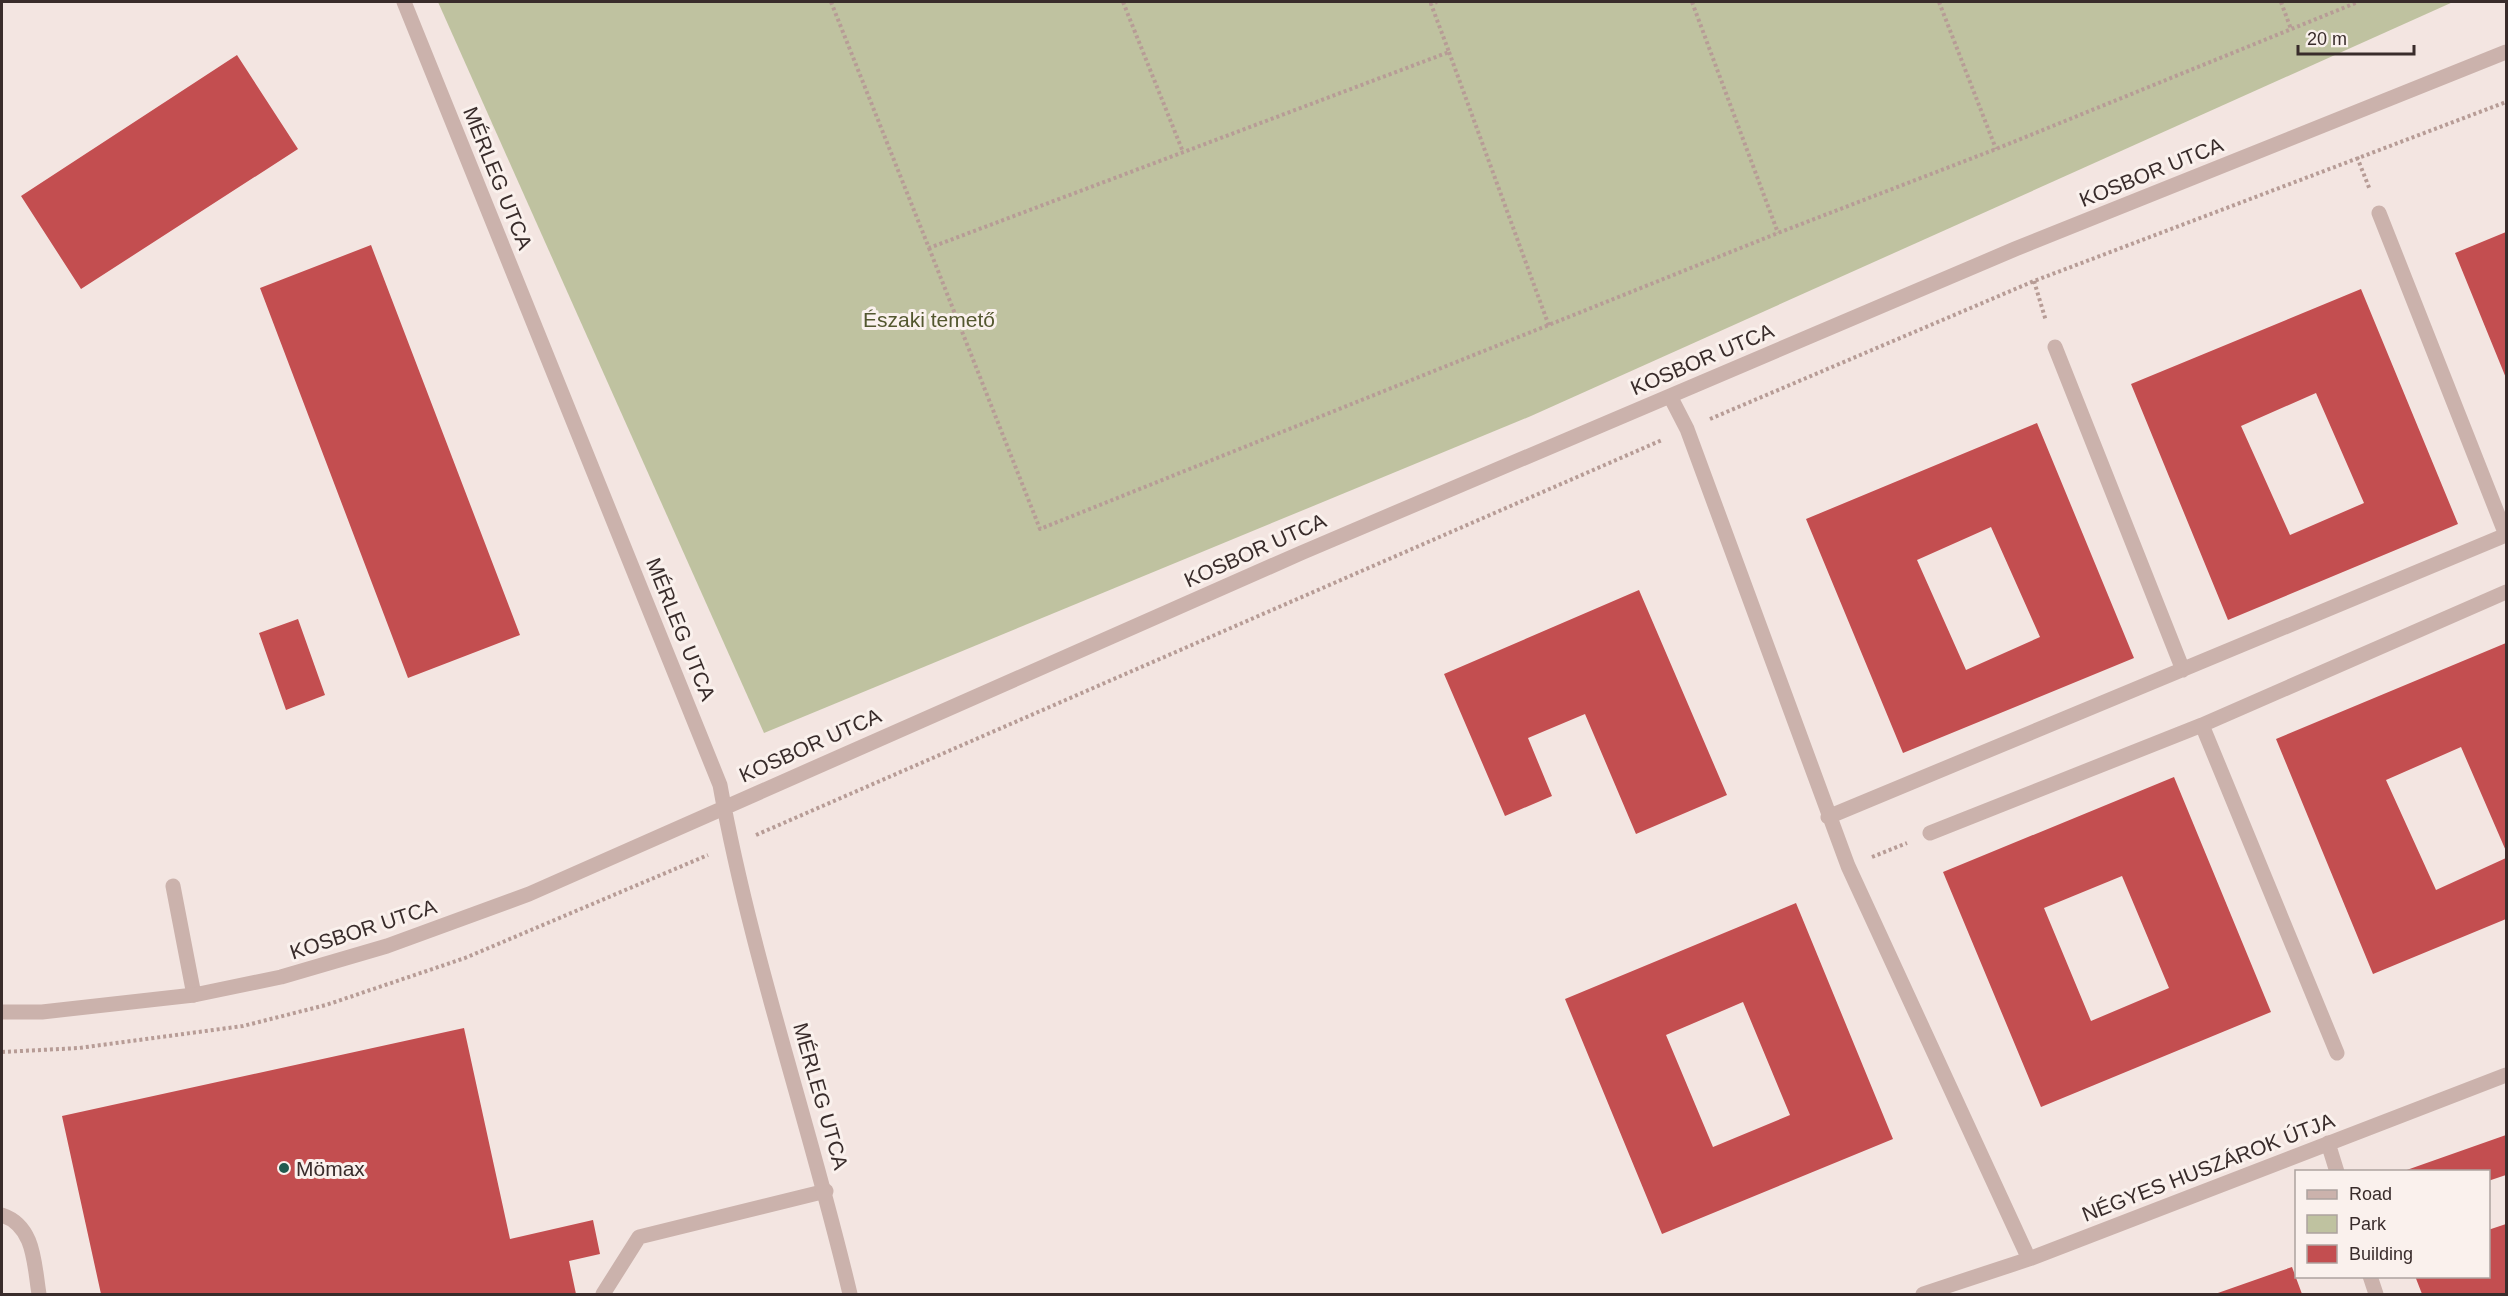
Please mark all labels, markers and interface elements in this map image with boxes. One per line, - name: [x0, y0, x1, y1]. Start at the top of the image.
- scale bar: [2298, 18, 2414, 56]
- text: 20 m: [2307, 29, 2347, 49]
- street label: MÉRLEG UTCA: [459, 103, 537, 253]
- street label: KOSBOR UTCA: [2076, 133, 2226, 211]
- park label: Északi temető: [863, 308, 995, 331]
- street label: KOSBOR UTCA: [1627, 319, 1777, 399]
- street label: KOSBOR UTCA: [1181, 508, 1329, 592]
- street label: MÉRLEG UTCA: [642, 554, 720, 704]
- street label: KOSBOR UTCA: [736, 703, 884, 787]
- street label: KOSBOR UTCA: [287, 894, 439, 964]
- street label: MÉRLEG UTCA: [789, 1020, 853, 1172]
- street label: NÉGYES HUSZÁROK ÚTJA: [2079, 1108, 2337, 1226]
- place label: Mömax: [296, 1157, 365, 1180]
- marker: Mömax: [277, 1161, 291, 1175]
- legend: [2295, 1170, 2490, 1278]
- text: Road: [2349, 1184, 2392, 1204]
- text: Park: [2349, 1214, 2387, 1234]
- text: Building: [2349, 1244, 2413, 1264]

